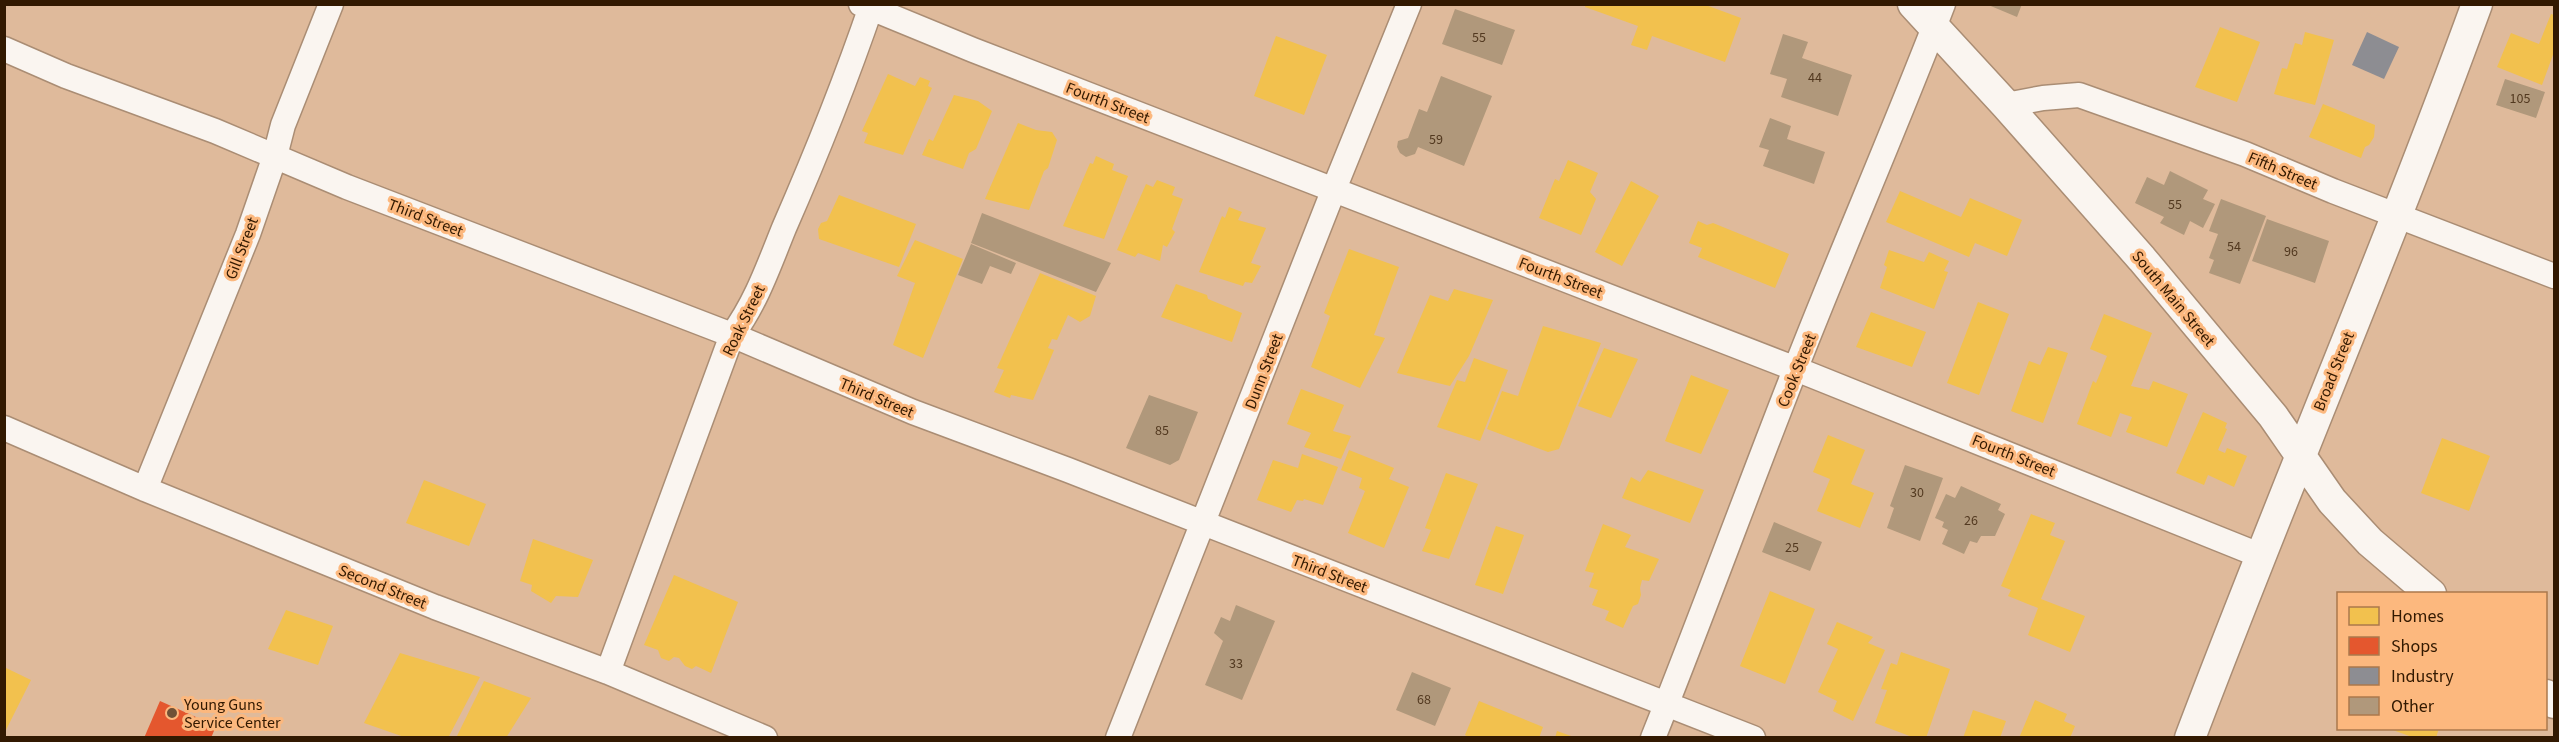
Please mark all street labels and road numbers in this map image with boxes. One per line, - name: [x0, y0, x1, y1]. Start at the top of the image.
- street label: Fourth Street: [1063, 77, 1153, 129]
- street label: Fifth Street: [2245, 146, 2321, 196]
- street label: Third Street: [385, 194, 467, 243]
- street label: Gill Street: [220, 213, 264, 283]
- street label: South Main Street: [2127, 246, 2220, 352]
- street label: Fourth Street: [1516, 252, 1606, 304]
- street label: Roak Street: [717, 281, 771, 360]
- street label: Broad Street: [2308, 328, 2360, 414]
- street label: Dunn Street: [1239, 330, 1289, 412]
- street label: Cook Street: [1772, 330, 1822, 411]
- street label: Third Street: [836, 372, 918, 424]
- street label: Fourth Street: [1969, 429, 2059, 483]
- street label: Third Street: [1289, 550, 1371, 599]
- street label: Second Street: [335, 559, 430, 615]

